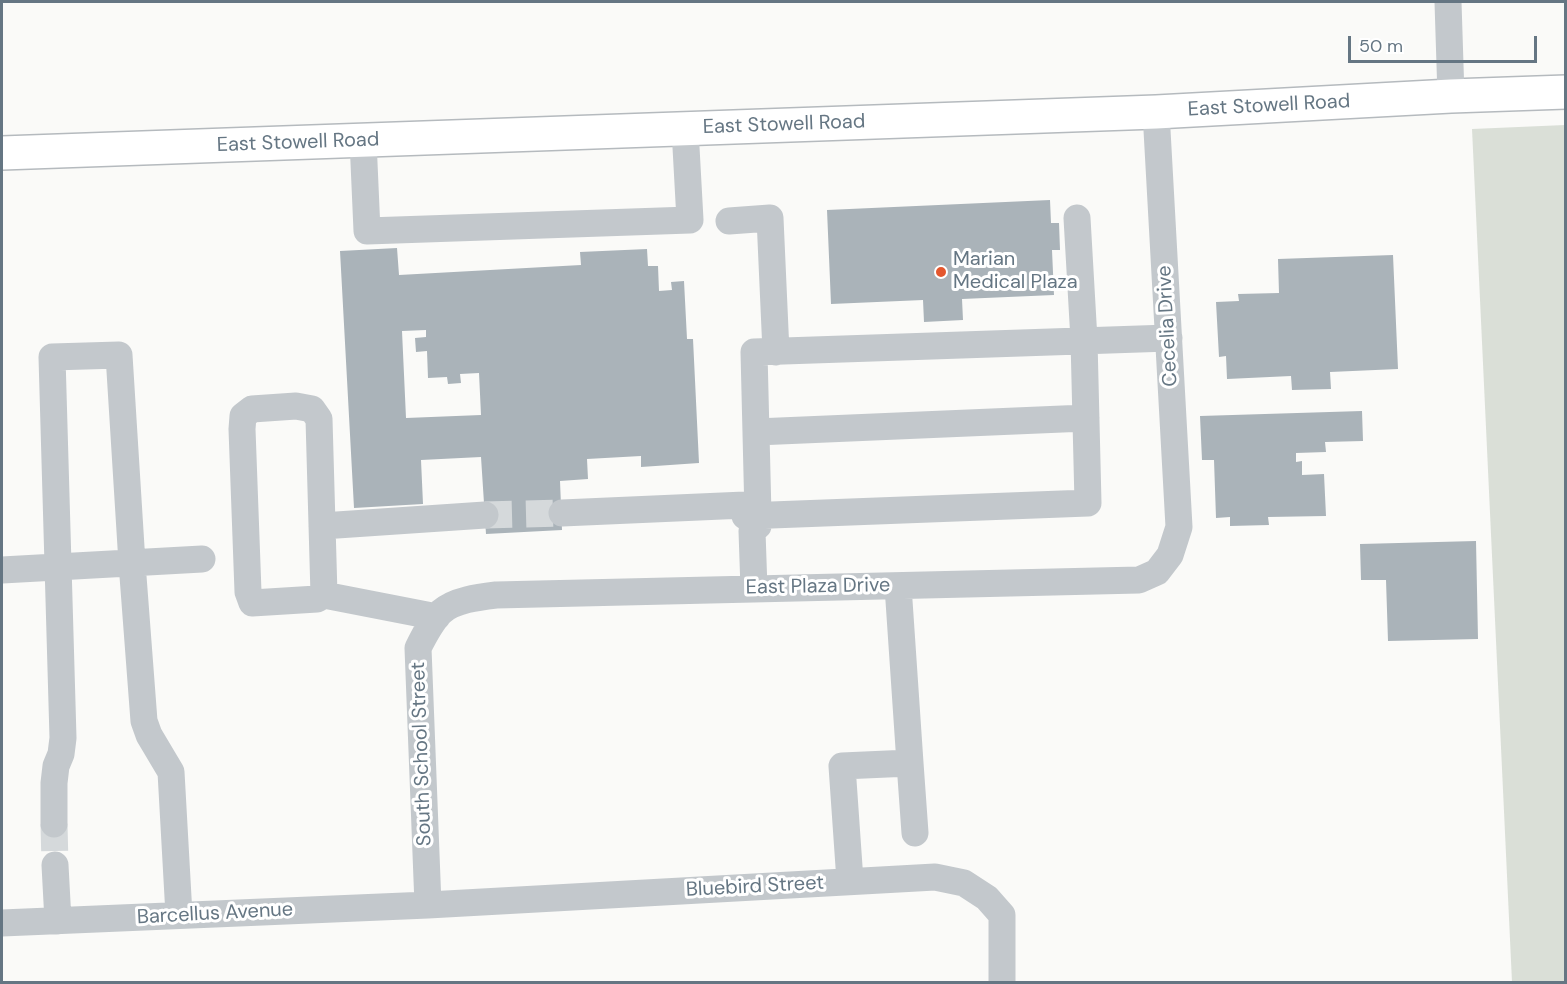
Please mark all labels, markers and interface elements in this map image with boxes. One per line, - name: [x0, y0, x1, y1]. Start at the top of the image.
- scale bar: [1351, 24, 1540, 62]
- text: 50 m: [1359, 34, 1403, 58]
- street label: East Stowell Road: [1187, 90, 1351, 122]
- street label: East Stowell Road: [702, 110, 866, 140]
- street label: East Stowell Road: [216, 128, 380, 158]
- place label: Marian Medical Plaza: [953, 248, 1078, 295]
- marker: Marian Medical Plaza: [934, 265, 948, 279]
- street label: Cecelia Drive: [1153, 265, 1183, 387]
- street label: East Plaza Drive: [746, 574, 890, 600]
- street label: South School Street: [407, 661, 437, 847]
- street label: Bluebird Street: [685, 871, 825, 903]
- street label: Barcellus Avenue: [136, 898, 294, 930]

